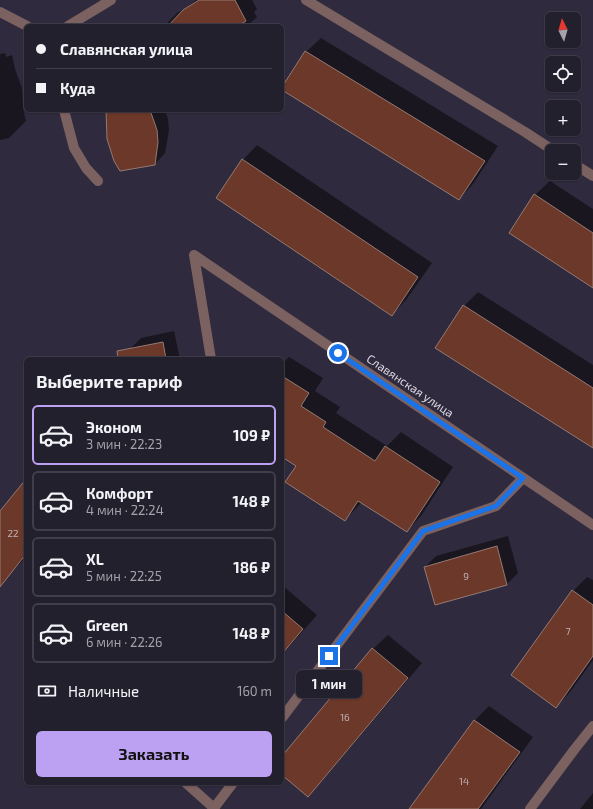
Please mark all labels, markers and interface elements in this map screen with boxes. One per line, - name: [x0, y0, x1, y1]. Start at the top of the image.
- north arrow: [545, 12, 581, 48]
- map controls: [545, 12, 581, 180]
- text: Славянская улица: [60, 40, 193, 58]
- button: locate: [545, 56, 581, 92]
- text: Куда: [60, 79, 95, 97]
- button: +: [545, 100, 581, 136]
- button: −: [545, 144, 581, 180]
- route start: [329, 344, 347, 362]
- street label: Славянская улица: [364, 351, 457, 420]
- text: Выберите тариф: [36, 370, 182, 392]
- icon: car: [38, 417, 74, 453]
- text: Эконом: [86, 418, 142, 436]
- text: 109 ₽: [233, 426, 270, 444]
- text: 3 мин · 22:23: [86, 436, 162, 452]
- icon: car: [38, 483, 74, 519]
- text: Комфорт: [86, 484, 153, 502]
- text: 148 ₽: [233, 492, 270, 510]
- text: 4 мин · 22:24: [86, 502, 164, 518]
- house number: 22: [7, 527, 19, 539]
- icon: car: [38, 549, 74, 585]
- text: XL: [86, 550, 104, 568]
- text: 186 ₽: [233, 558, 270, 576]
- text: 5 мин · 22:25: [86, 568, 162, 584]
- house number: 9: [463, 570, 469, 582]
- icon: car: [38, 615, 74, 651]
- text: Green: [86, 616, 128, 634]
- text: 148 ₽: [233, 624, 270, 642]
- house number: 7: [565, 625, 571, 637]
- text: 6 мин · 22:26: [86, 634, 163, 650]
- route end: [320, 647, 338, 665]
- callout: 1 мин: [296, 670, 362, 698]
- text: 1 мин: [312, 676, 346, 692]
- icon: cash: [36, 680, 58, 702]
- text: Наличные: [68, 682, 139, 700]
- text: 160 m: [237, 683, 272, 699]
- house number: 16: [340, 711, 350, 723]
- button: Заказать: [36, 731, 272, 777]
- house number: 14: [459, 775, 469, 787]

